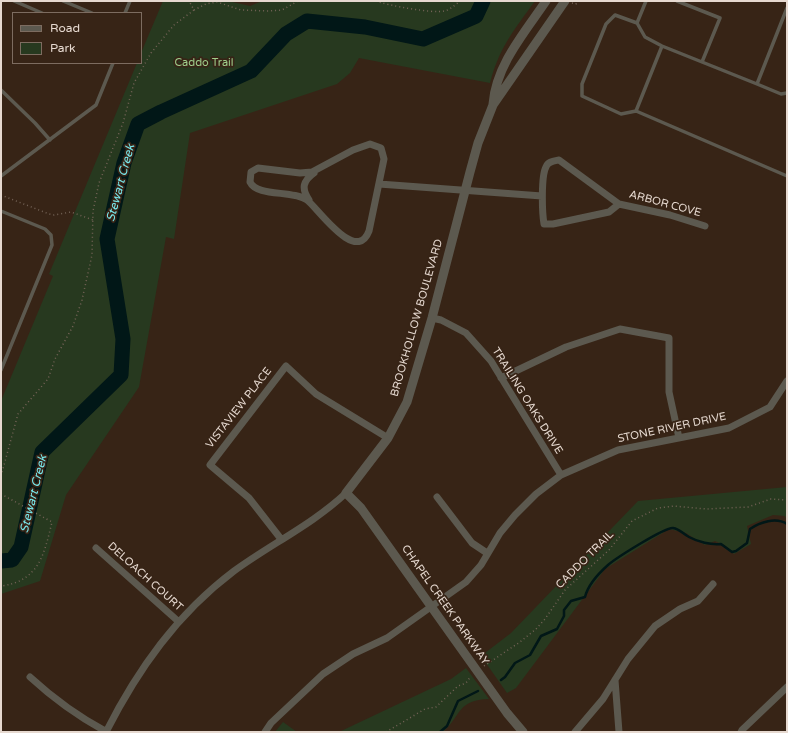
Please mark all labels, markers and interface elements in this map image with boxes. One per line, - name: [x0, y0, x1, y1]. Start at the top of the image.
- legend: [12, 12, 142, 64]
- text: Road: [50, 21, 80, 35]
- text: Park: [50, 41, 76, 55]
- park label: Caddo Trail: [174, 56, 234, 70]
- water label: Stewart Creek: [104, 143, 138, 223]
- street label: ARBOR COVE: [627, 188, 703, 220]
- street label: BROOKHOLLOW BOULEVARD: [388, 238, 446, 398]
- street label: TRAILING OAKS DRIVE: [489, 345, 565, 457]
- street label: VISTAVIEW PLACE: [203, 365, 275, 451]
- street label: STONE RIVER DRIVE: [617, 410, 727, 446]
- water label: Stewart Creek: [17, 454, 51, 534]
- street label: CADDO TRAIL: [553, 528, 617, 592]
- street label: DELOACH COURT: [105, 540, 185, 614]
- street label: CHAPEL CREEK PARKWAY: [398, 542, 492, 668]

